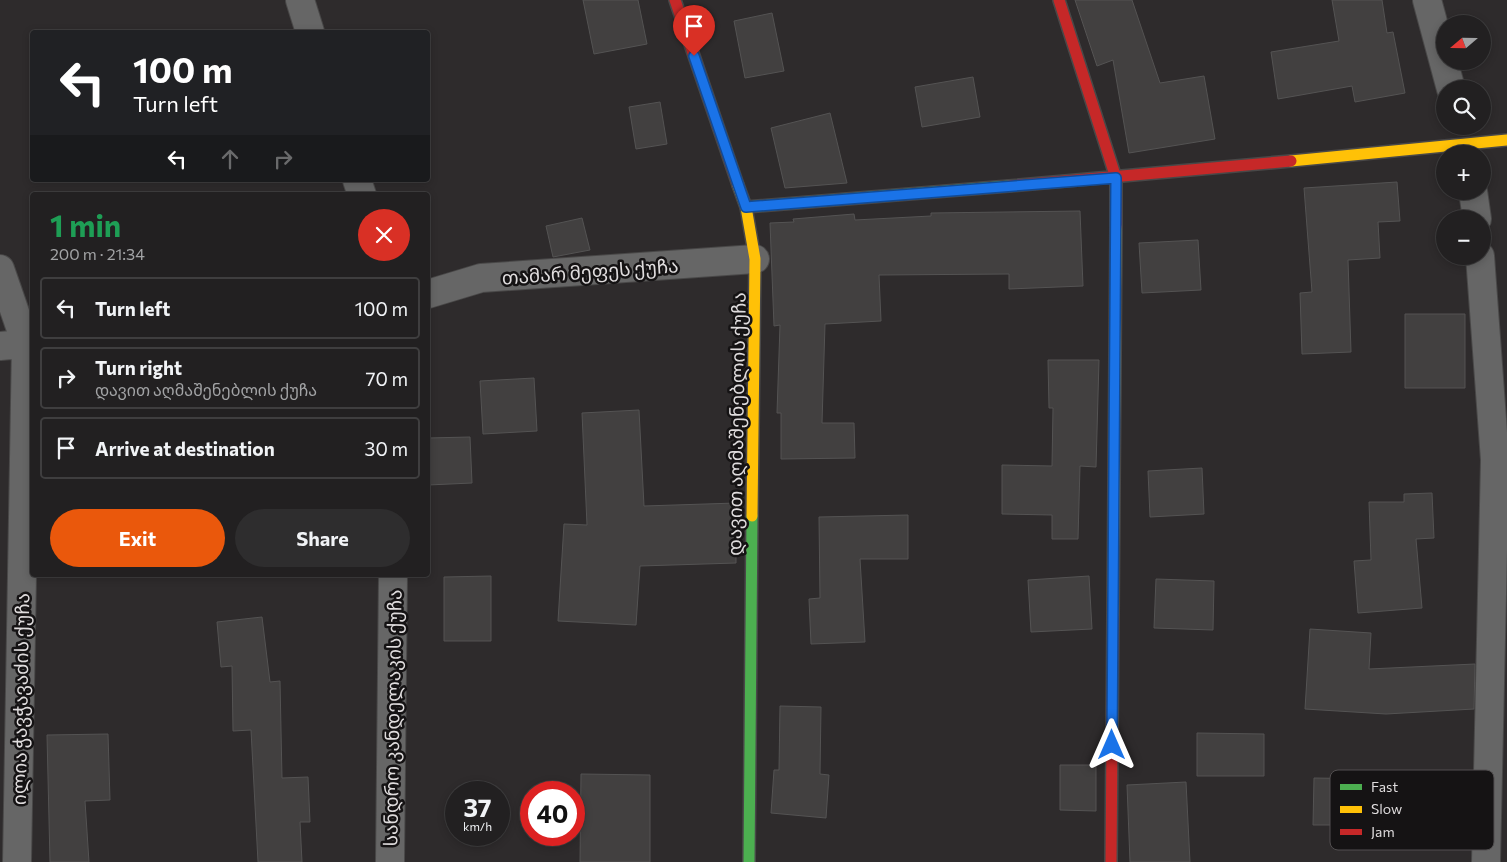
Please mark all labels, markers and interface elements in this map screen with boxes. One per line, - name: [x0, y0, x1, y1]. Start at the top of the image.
- pin: [673, 5, 715, 56]
- icon: arrive: [680, 12, 708, 40]
- north arrow: [1436, 15, 1491, 70]
- map controls: [1436, 15, 1491, 265]
- text: 100 m: [133, 47, 233, 90]
- icon: left: [50, 50, 115, 115]
- button: search: [1436, 80, 1491, 135]
- text: Turn left: [133, 90, 218, 117]
- icon: left: [163, 145, 191, 173]
- icon: ahead: [216, 145, 244, 173]
- icon: right: [269, 145, 297, 173]
- button: +: [1436, 145, 1491, 200]
- text: 1 min: [50, 206, 121, 243]
- button: close: [358, 209, 410, 261]
- button: −: [1436, 210, 1491, 265]
- text: 200 m · 21:34: [50, 244, 145, 263]
- street label: თამარ მეფეს ქუჩა: [501, 253, 679, 290]
- street label: დავით აღმაშენებლის ქუჩა: [722, 292, 752, 556]
- icon: left: [52, 294, 80, 322]
- text: Turn left: [95, 297, 170, 320]
- text: 100 m: [355, 297, 408, 320]
- text: Turn right: [95, 356, 182, 379]
- icon: right: [52, 364, 80, 392]
- text: 70 m: [365, 367, 408, 390]
- text: დავით აღმაშენებლის ქუჩა: [95, 380, 317, 399]
- icon: arrive: [52, 434, 80, 462]
- text: Arrive at destination: [95, 437, 275, 460]
- text: 30 m: [365, 437, 408, 460]
- button: Exit: [50, 509, 225, 567]
- button: Share: [235, 509, 410, 567]
- street label: სანდრო კანდელაკის ქუჩა: [378, 589, 408, 847]
- street label: ილია ჭავჭავაძის ქუჩა: [7, 593, 35, 805]
- position arrow: [1085, 718, 1137, 770]
- legend: [1330, 770, 1494, 850]
- text: Fast: [1371, 778, 1398, 795]
- speed limit sign: 40: [520, 781, 585, 846]
- text: 37: [463, 792, 492, 822]
- text: Slow: [1371, 800, 1402, 817]
- text: km/h: [463, 819, 492, 833]
- text: Jam: [1371, 823, 1395, 840]

